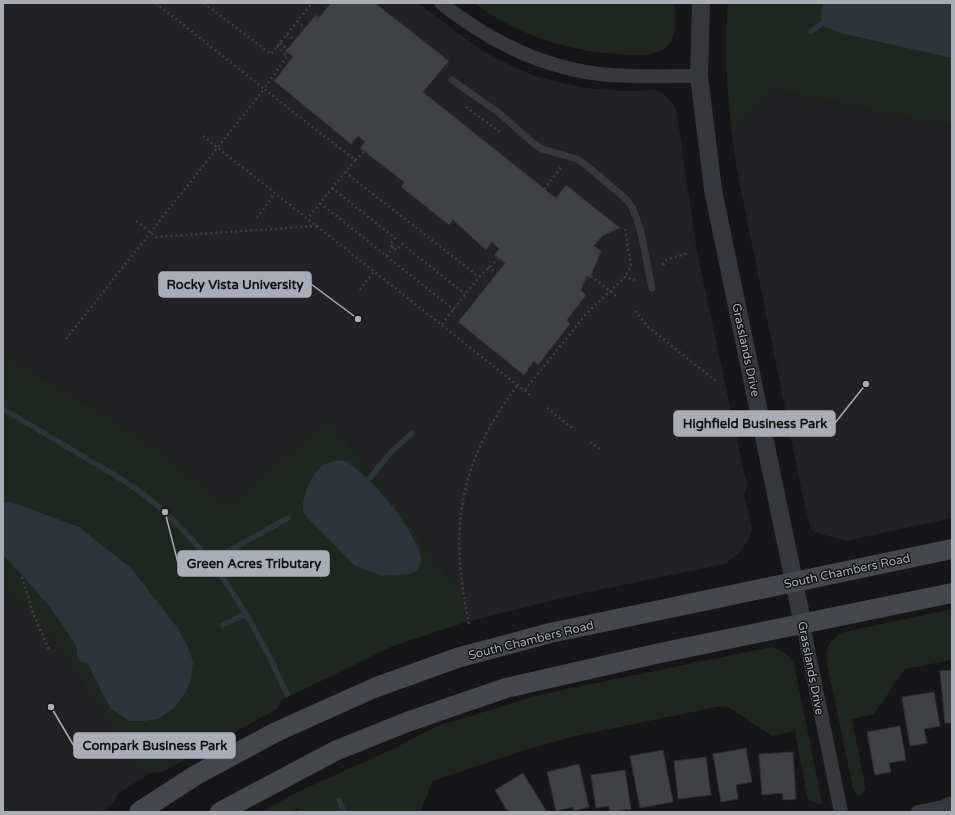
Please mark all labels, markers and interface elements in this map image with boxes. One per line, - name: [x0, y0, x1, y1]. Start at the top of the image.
- callout: Rocky Vista University: [159, 272, 311, 297]
- text: Rocky Vista University: [167, 277, 303, 293]
- street label: Grasslands Drive: [729, 302, 763, 398]
- callout: Highfield Business Park: [674, 411, 835, 436]
- text: Highfield Business Park: [683, 416, 827, 432]
- callout: Green Acres Tributary: [178, 551, 329, 576]
- street label: South Chambers Road: [783, 551, 911, 591]
- text: Green Acres Tributary: [187, 556, 321, 572]
- street label: South Chambers Road: [467, 618, 595, 662]
- street label: Grasslands Drive: [795, 620, 827, 716]
- callout: Compark Business Park: [74, 733, 235, 758]
- text: Compark Business Park: [83, 738, 227, 754]

